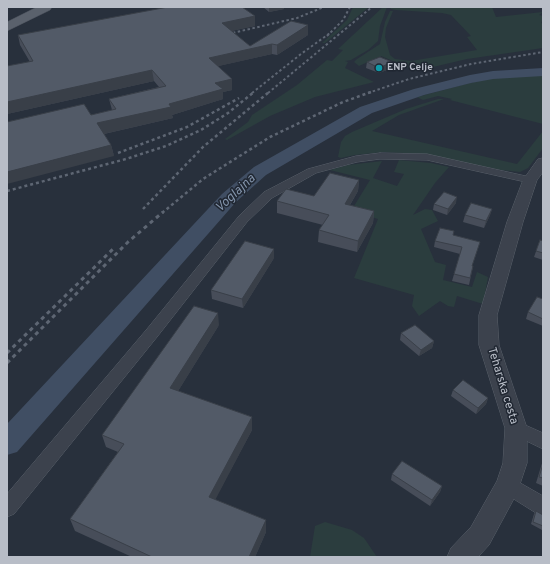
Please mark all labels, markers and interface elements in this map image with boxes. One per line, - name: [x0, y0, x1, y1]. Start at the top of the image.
- place label: ENP Celje: [387, 62, 433, 74]
- marker: ENP Celje: [374, 63, 384, 73]
- water label: Voglajna: [213, 172, 259, 216]
- street label: Teharska cesta: [483, 346, 521, 426]

